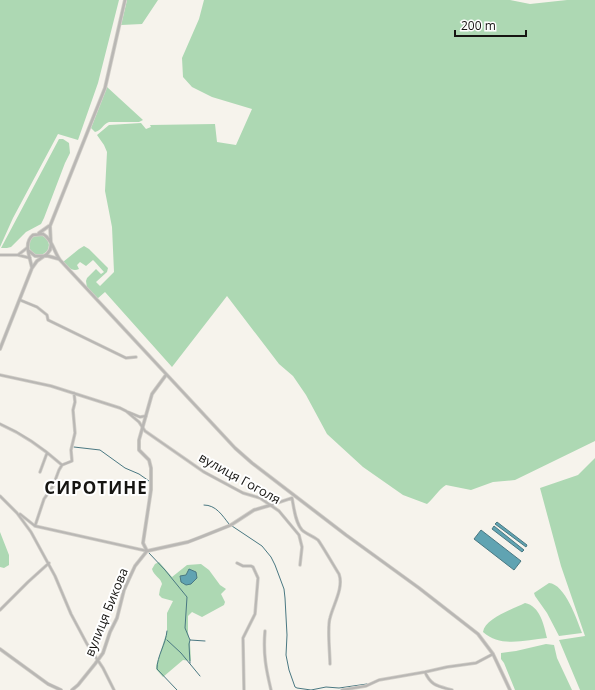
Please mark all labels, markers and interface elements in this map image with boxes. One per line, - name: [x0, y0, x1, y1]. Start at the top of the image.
- scale bar: [455, 12, 526, 38]
- text: 200 m: [461, 17, 496, 34]
- street label: вулиця Гоголя: [196, 448, 284, 508]
- district label: СИРОТИНЕ: [44, 476, 148, 499]
- street label: вулиця Бикова: [80, 565, 132, 659]

